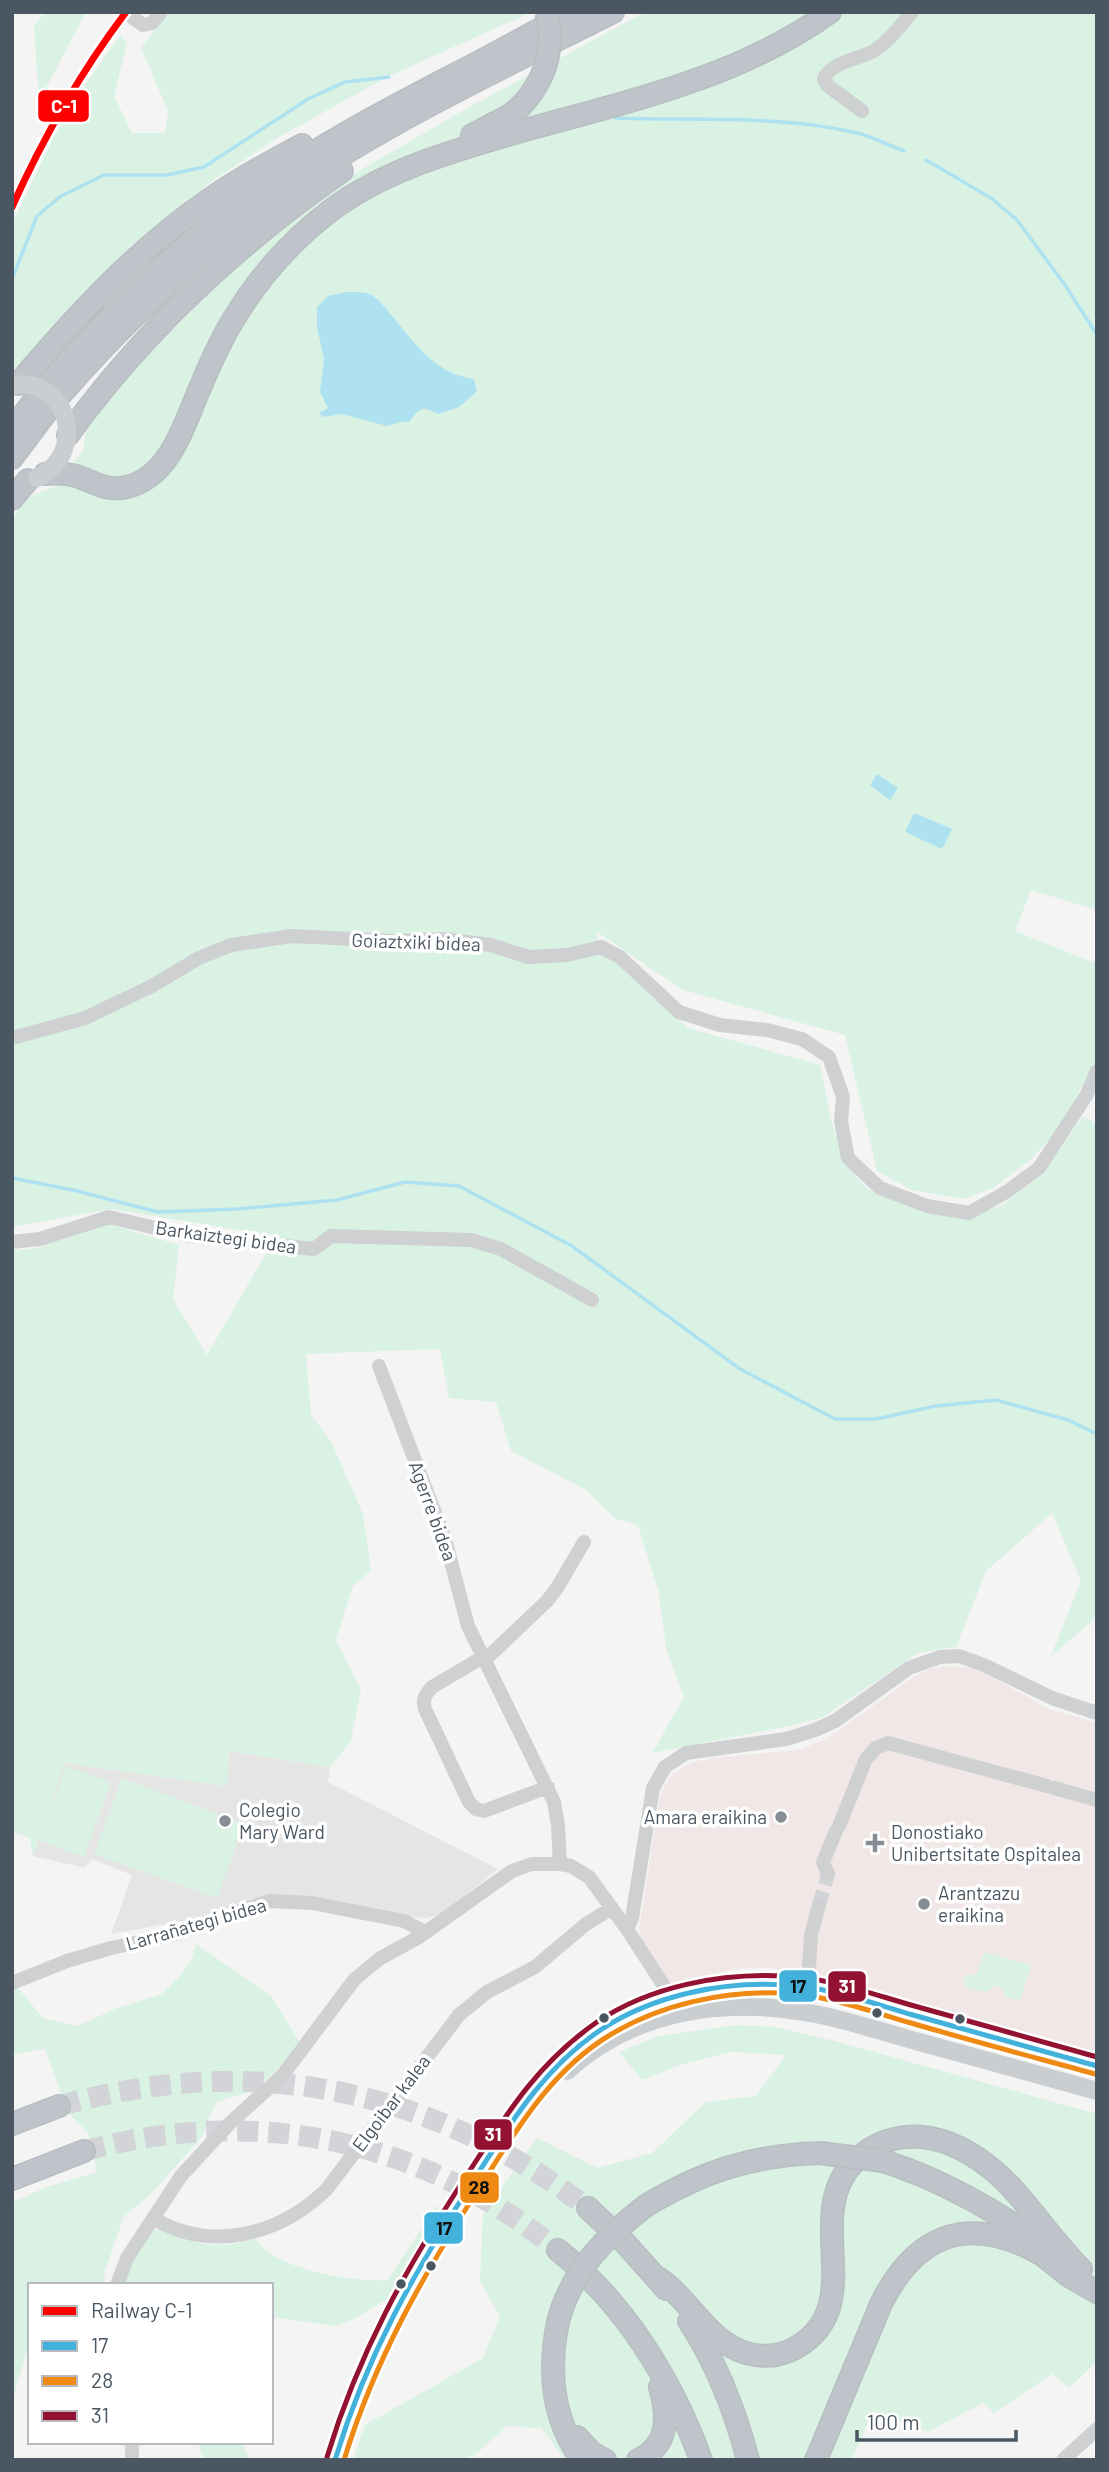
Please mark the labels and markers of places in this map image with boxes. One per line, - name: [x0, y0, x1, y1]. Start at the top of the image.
- place label: Colegio Mary Ward: [239, 1798, 325, 1843]
- place label: Amara eraikina: [644, 1805, 767, 1828]
- marker: Amara eraikina: [773, 1809, 789, 1825]
- marker: Colegio Mary Ward: [217, 1813, 233, 1829]
- place label: Donostiako Unibertsitate Ospitalea: [891, 1820, 1081, 1865]
- marker: Donostiako Unibertsitate Ospitalea: [865, 1833, 885, 1853]
- place label: Arantzazu eraikina: [938, 1881, 1020, 1926]
- marker: Arantzazu eraikina: [916, 1896, 932, 1912]
- unlabelled marker: [870, 2006, 884, 2020]
- unlabelled marker: [597, 2011, 611, 2025]
- unlabelled marker: [953, 2012, 967, 2026]
- unlabelled marker: [424, 2259, 438, 2273]
- unlabelled marker: [394, 2277, 408, 2291]

